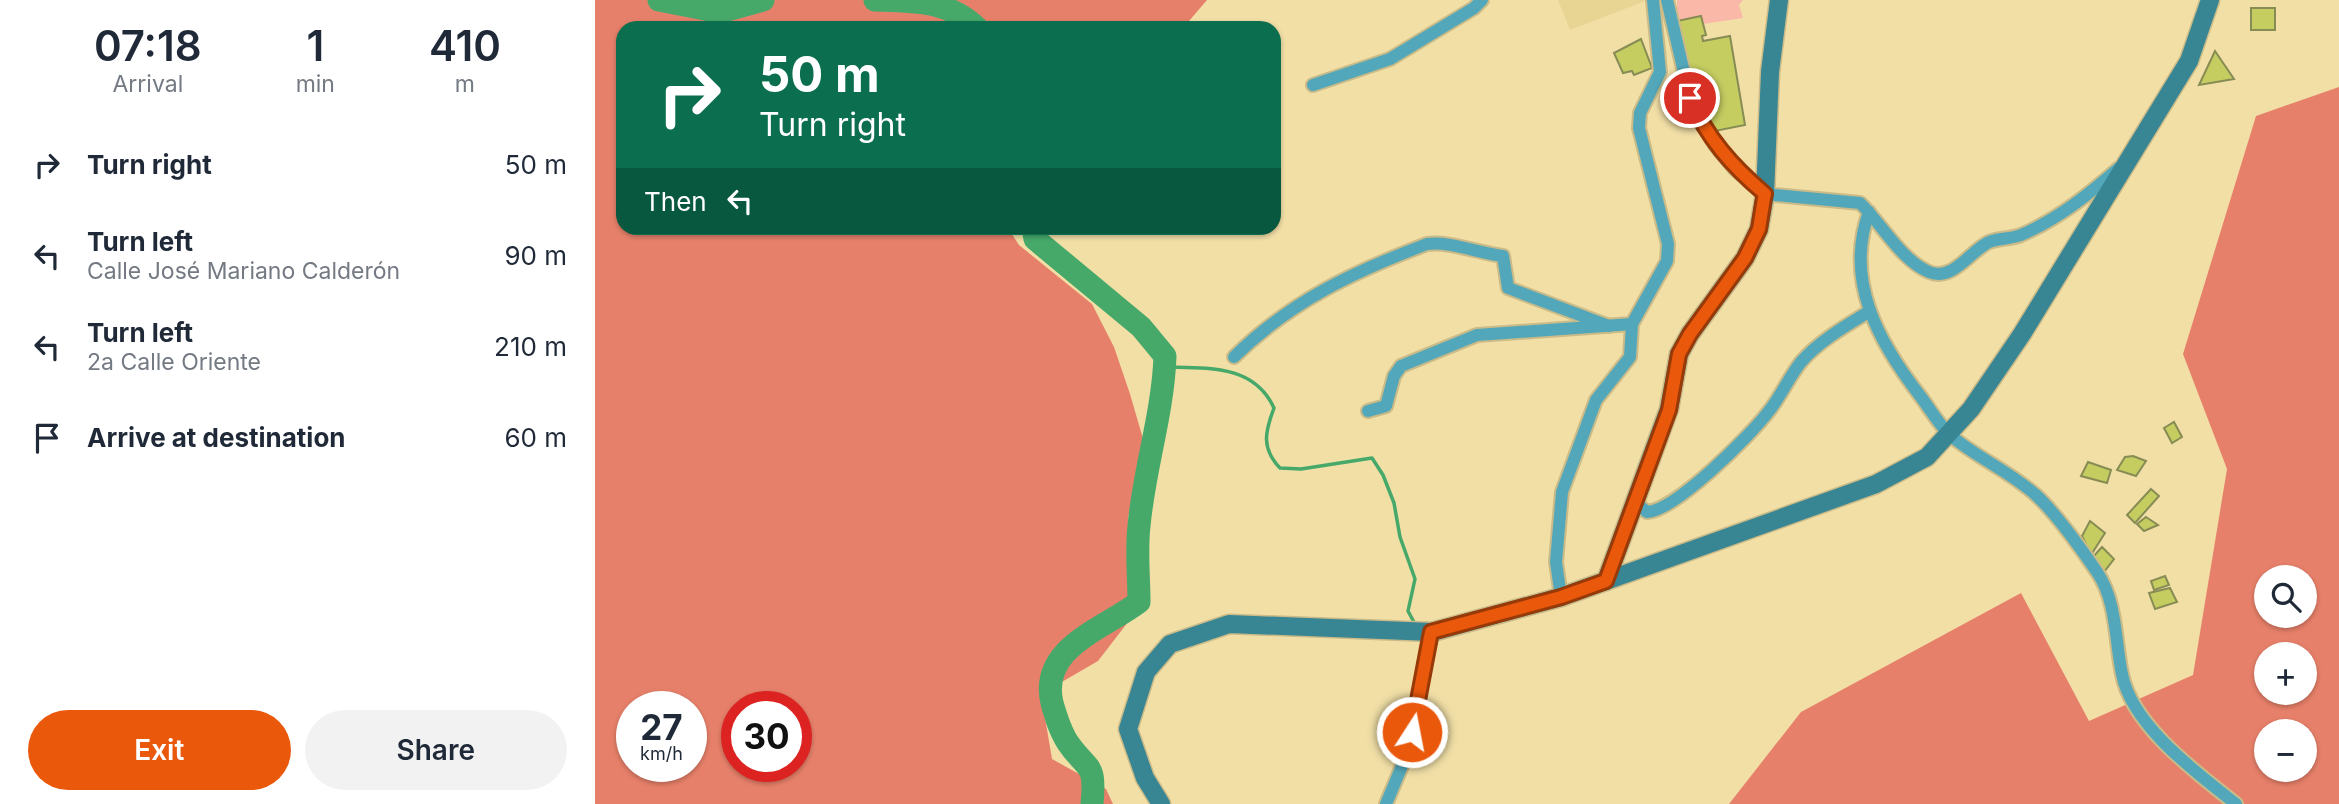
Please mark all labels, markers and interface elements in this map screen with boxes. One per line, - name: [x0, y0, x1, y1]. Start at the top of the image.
- text: 07:18: [94, 20, 202, 71]
- text: 1: [306, 20, 324, 71]
- text: 410: [429, 20, 501, 71]
- text: 50 m: [759, 45, 880, 104]
- icon: right: [644, 49, 735, 140]
- pin: [1660, 68, 1720, 128]
- text: Arrival: [112, 70, 183, 98]
- text: min: [296, 70, 335, 98]
- text: m: [455, 70, 475, 98]
- icon: arrive: [1671, 79, 1709, 117]
- text: Turn right: [759, 105, 906, 144]
- icon: right: [28, 146, 66, 184]
- text: Turn right: [87, 149, 212, 180]
- text: 50 m: [505, 149, 567, 180]
- icon: left: [721, 182, 759, 220]
- text: Then: [644, 186, 707, 217]
- text: Turn left: [87, 226, 193, 257]
- icon: left: [28, 237, 66, 275]
- text: 90 m: [504, 240, 567, 271]
- text: Calle José Mariano Calderón: [87, 257, 400, 285]
- text: Turn left: [87, 317, 193, 348]
- icon: left: [28, 328, 66, 366]
- text: 210 m: [494, 331, 567, 362]
- text: 2a Calle Oriente: [87, 348, 261, 376]
- icon: arrive: [28, 419, 66, 457]
- text: Arrive at destination: [87, 422, 346, 453]
- text: 60 m: [504, 422, 567, 453]
- map controls: [2254, 565, 2317, 782]
- button: search: [2254, 565, 2317, 628]
- button: +: [2254, 642, 2317, 705]
- speed limit sign: 30: [721, 691, 812, 782]
- position arrow: [1375, 695, 1449, 769]
- text: 27: [640, 706, 683, 748]
- button: Exit: [28, 710, 291, 790]
- button: Share: [305, 710, 567, 790]
- button: −: [2254, 719, 2317, 782]
- text: km/h: [640, 743, 683, 764]

